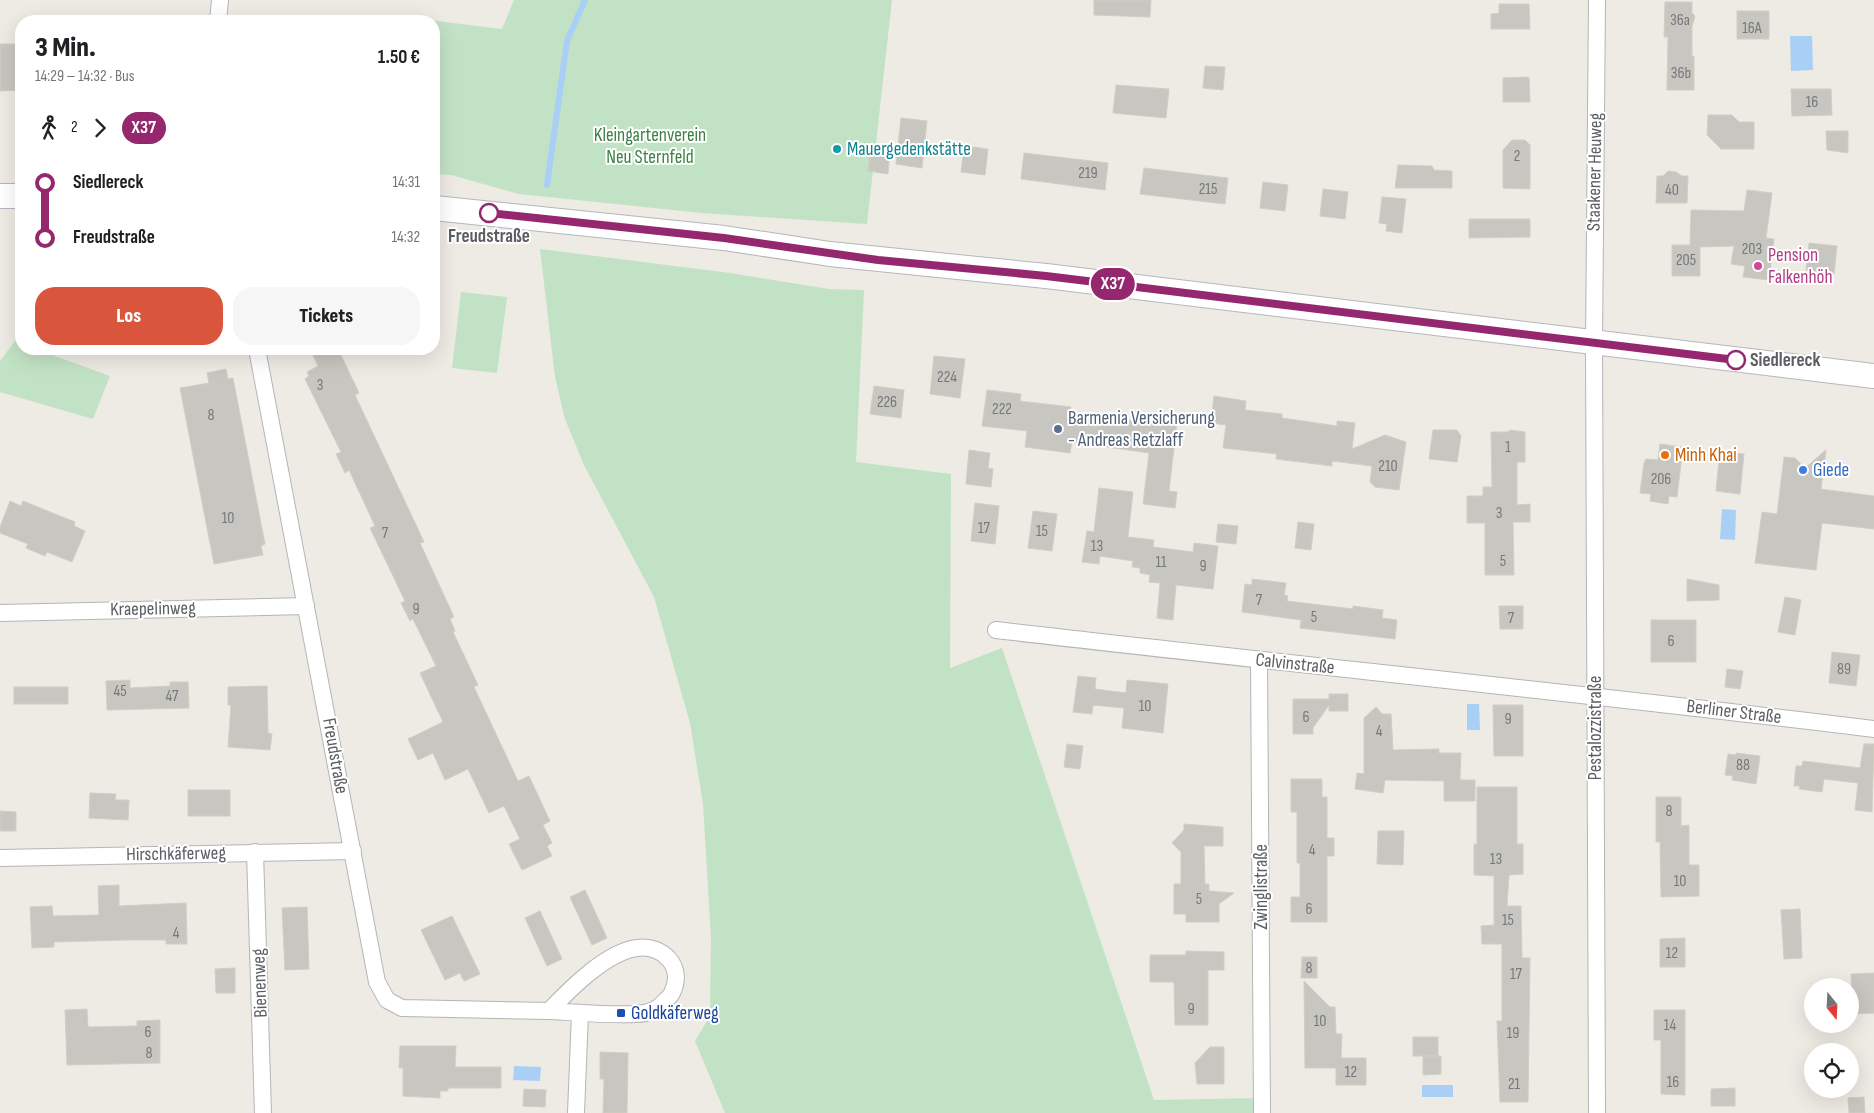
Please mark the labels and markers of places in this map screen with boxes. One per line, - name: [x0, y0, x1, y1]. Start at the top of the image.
- place label: Mauergedenkstätte: [847, 138, 971, 161]
- marker: Mauergedenkstätte: [831, 143, 843, 155]
- marker: Freudstraße: [479, 203, 499, 223]
- place label: Freudstraße: [448, 225, 530, 248]
- place label: Pension Falkenhöh: [1768, 244, 1833, 289]
- marker: Pension Falkenhöh: [1752, 260, 1764, 272]
- place label: Siedlereck: [1750, 349, 1821, 372]
- marker: Siedlereck: [1726, 350, 1746, 370]
- place label: Barmenia Versicherung - Andreas Retzlaff: [1068, 407, 1215, 452]
- marker: Barmenia Versicherung - Andreas Retzlaff: [1052, 423, 1064, 435]
- place label: Minh Khai: [1675, 444, 1737, 467]
- marker: Minh Khai: [1659, 449, 1671, 461]
- place label: Giede: [1813, 459, 1849, 482]
- marker: Giede: [1797, 464, 1809, 476]
- place label: Goldkäferweg: [631, 1002, 719, 1025]
- marker: Goldkäferweg: [615, 1007, 627, 1019]

